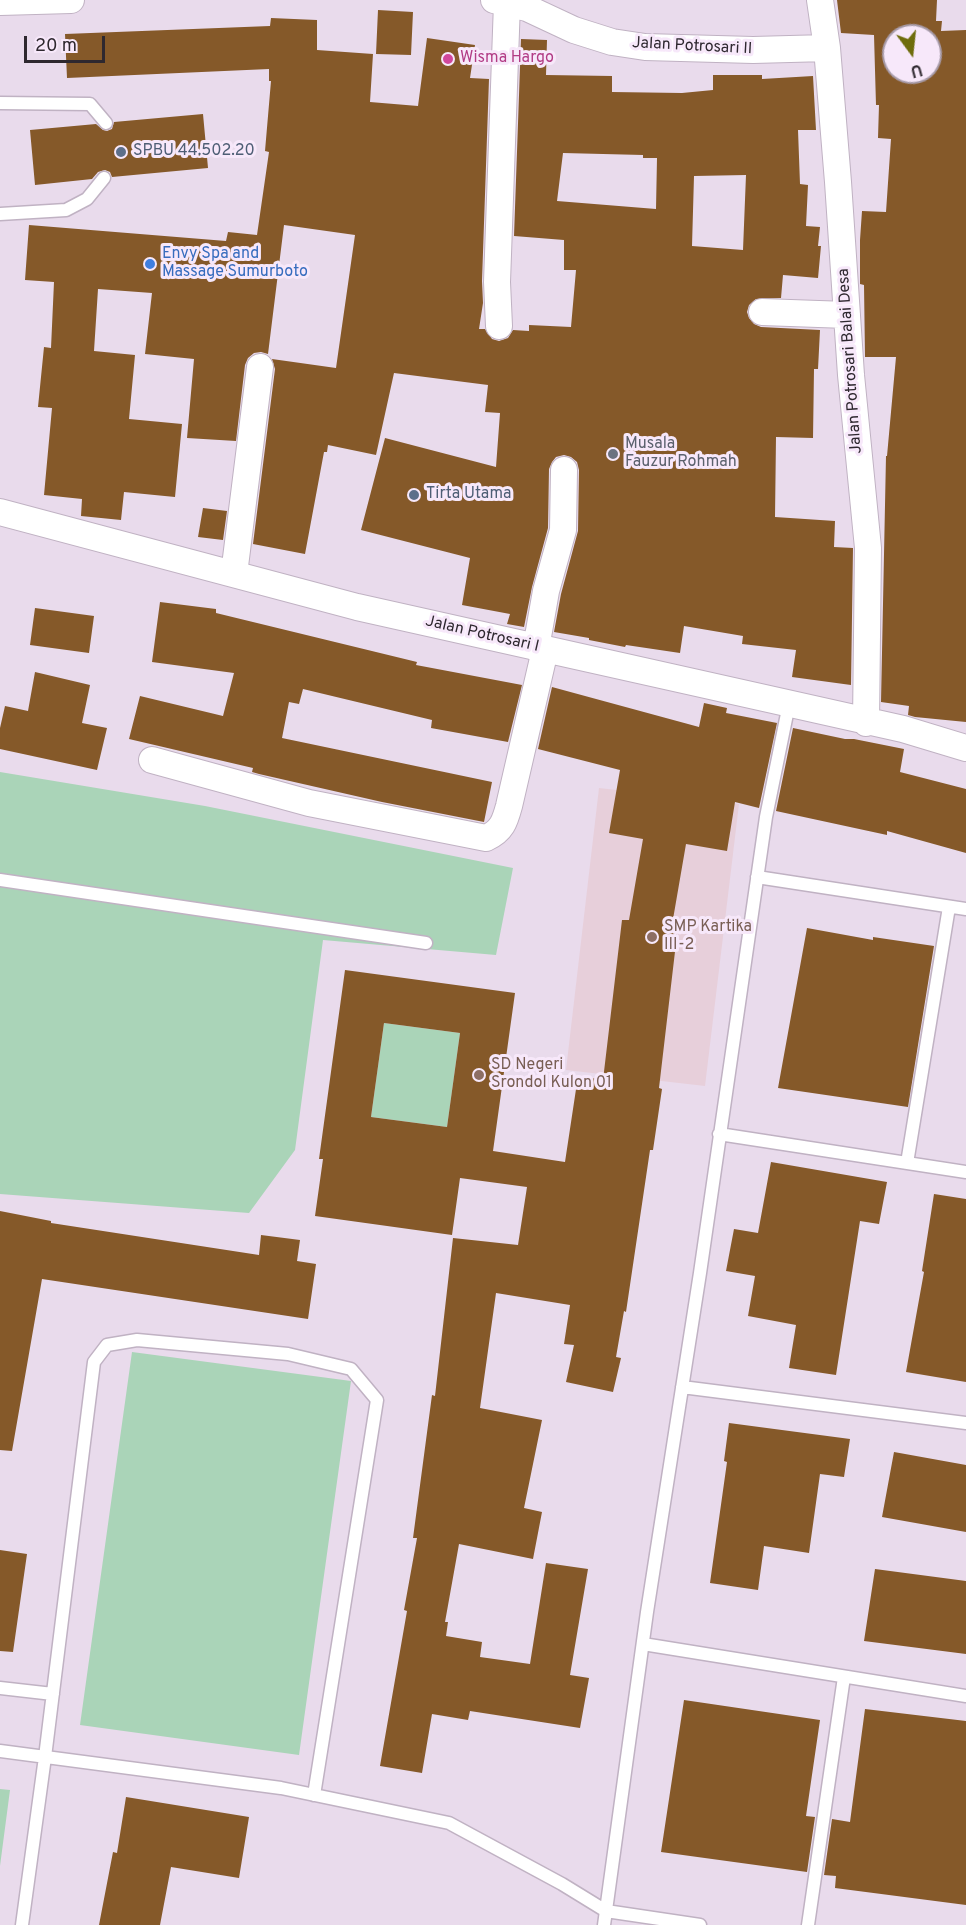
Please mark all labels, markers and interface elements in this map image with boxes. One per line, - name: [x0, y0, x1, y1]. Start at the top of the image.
- scale bar: [27, 24, 108, 62]
- north arrow: [882, 24, 942, 84]
- street label: Jalan Potrosari II: [631, 34, 753, 60]
- text: 20 m: [35, 35, 77, 58]
- place label: Wisma Hargo: [460, 49, 554, 69]
- marker: Wisma Hargo: [441, 52, 455, 66]
- text: U: [908, 58, 924, 81]
- place label: SPBU 44.502.20: [133, 142, 255, 162]
- marker: SPBU 44.502.20: [114, 145, 128, 159]
- place label: Envy Spa and Massage Sumurboto: [162, 245, 308, 283]
- marker: Envy Spa and Massage Sumurboto: [143, 257, 157, 271]
- street label: Jalan Potrosari Balai Desa: [835, 268, 867, 454]
- place label: Musala Fauzur Rohmah: [625, 435, 737, 473]
- marker: Musala Fauzur Rohmah: [606, 447, 620, 461]
- place label: Tirta Utama: [426, 485, 512, 505]
- marker: Tirta Utama: [407, 488, 421, 502]
- street label: Jalan Potrosari I: [423, 613, 541, 657]
- place label: SMP Kartika III-2: [664, 918, 752, 956]
- marker: SMP Kartika III-2: [645, 930, 659, 944]
- place label: SD Negeri Srondol Kulon 01: [491, 1056, 612, 1094]
- marker: SD Negeri Srondol Kulon 01: [472, 1068, 486, 1082]

